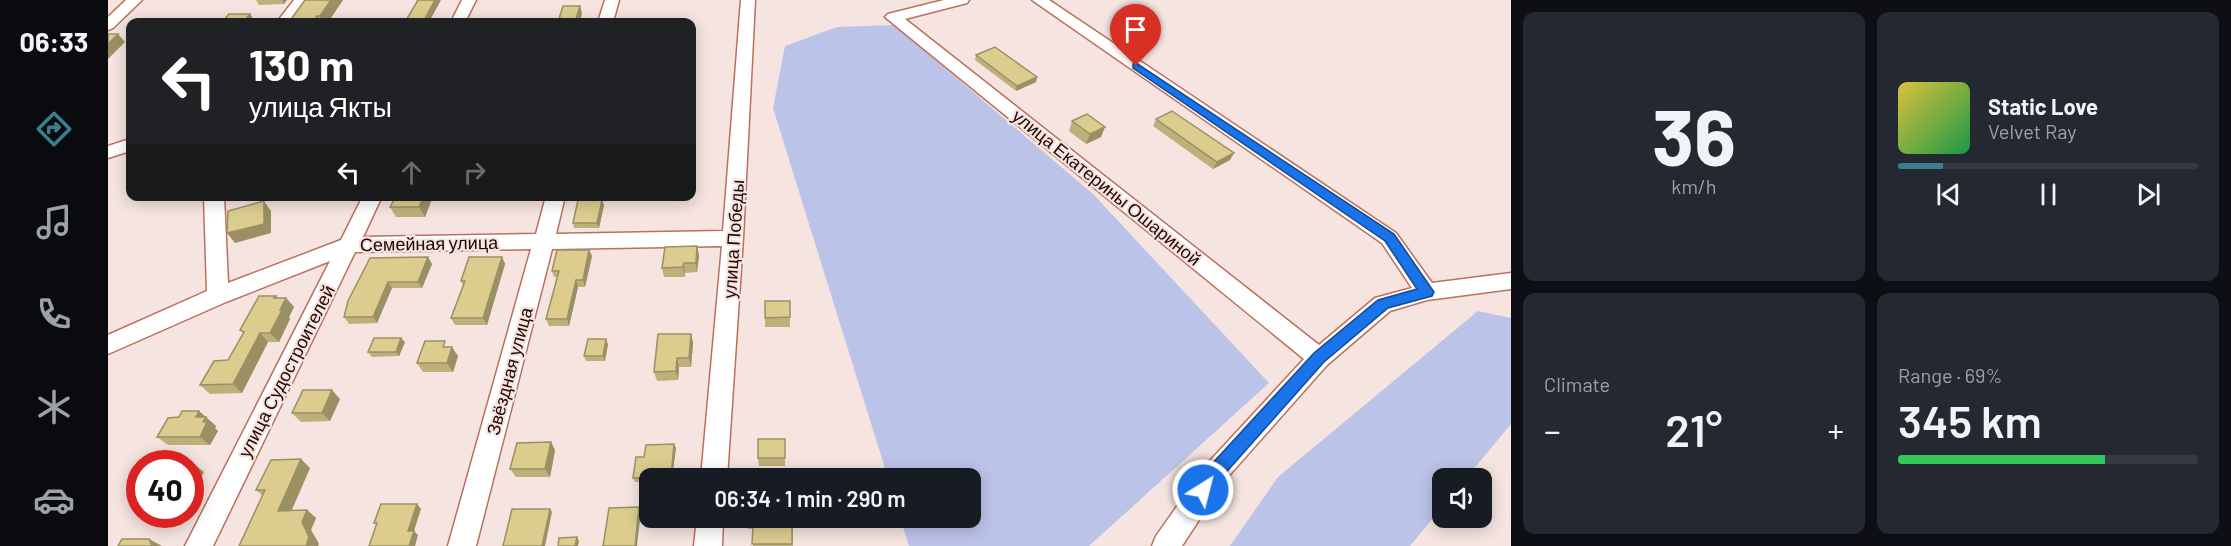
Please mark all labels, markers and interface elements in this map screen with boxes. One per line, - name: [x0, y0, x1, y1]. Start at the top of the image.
- pin: [1110, 4, 1161, 66]
- icon: arrive: [1119, 13, 1152, 46]
- text: 06:33: [20, 25, 88, 57]
- text: 130 m: [249, 39, 354, 89]
- icon: left: [150, 42, 228, 120]
- text: 36: [1652, 88, 1736, 182]
- text: улица Якты: [249, 90, 392, 122]
- text: Static Love: [1988, 93, 2098, 119]
- street label: улица Екатерины Ошариной: [1008, 104, 1206, 270]
- icon: directions: [33, 108, 75, 150]
- text: Velvet Ray: [1988, 119, 2077, 143]
- icon: left: [332, 156, 365, 189]
- icon: ahead: [395, 156, 428, 189]
- icon: right: [458, 156, 491, 189]
- text: km/h: [1671, 174, 1717, 198]
- icon: previous: [1932, 178, 1965, 211]
- icon: pause: [2032, 178, 2065, 211]
- icon: next: [2132, 178, 2165, 211]
- street label: улица Победы: [718, 179, 748, 299]
- icon: music: [33, 201, 75, 243]
- street label: Семейная улица: [360, 231, 499, 255]
- street label: улица Судостроителей: [233, 281, 339, 461]
- icon: phone: [33, 293, 75, 335]
- street label: Звёздная улица: [481, 304, 537, 437]
- text: Range · 69%: [1898, 363, 2002, 387]
- text: Climate: [1544, 372, 1610, 396]
- icon: climate: [33, 386, 75, 428]
- text: 345 km: [1898, 393, 2042, 447]
- text: 21°: [1665, 402, 1723, 456]
- text: −: [1544, 410, 1561, 450]
- text: +: [1827, 410, 1844, 450]
- speed limit sign: 40: [126, 450, 204, 528]
- position arrow: [1171, 458, 1235, 522]
- map controls: [1432, 468, 1492, 528]
- button: sound: [1432, 468, 1492, 528]
- icon: car: [33, 479, 75, 521]
- text: 06:34 · 1 min · 290 m: [715, 485, 905, 511]

